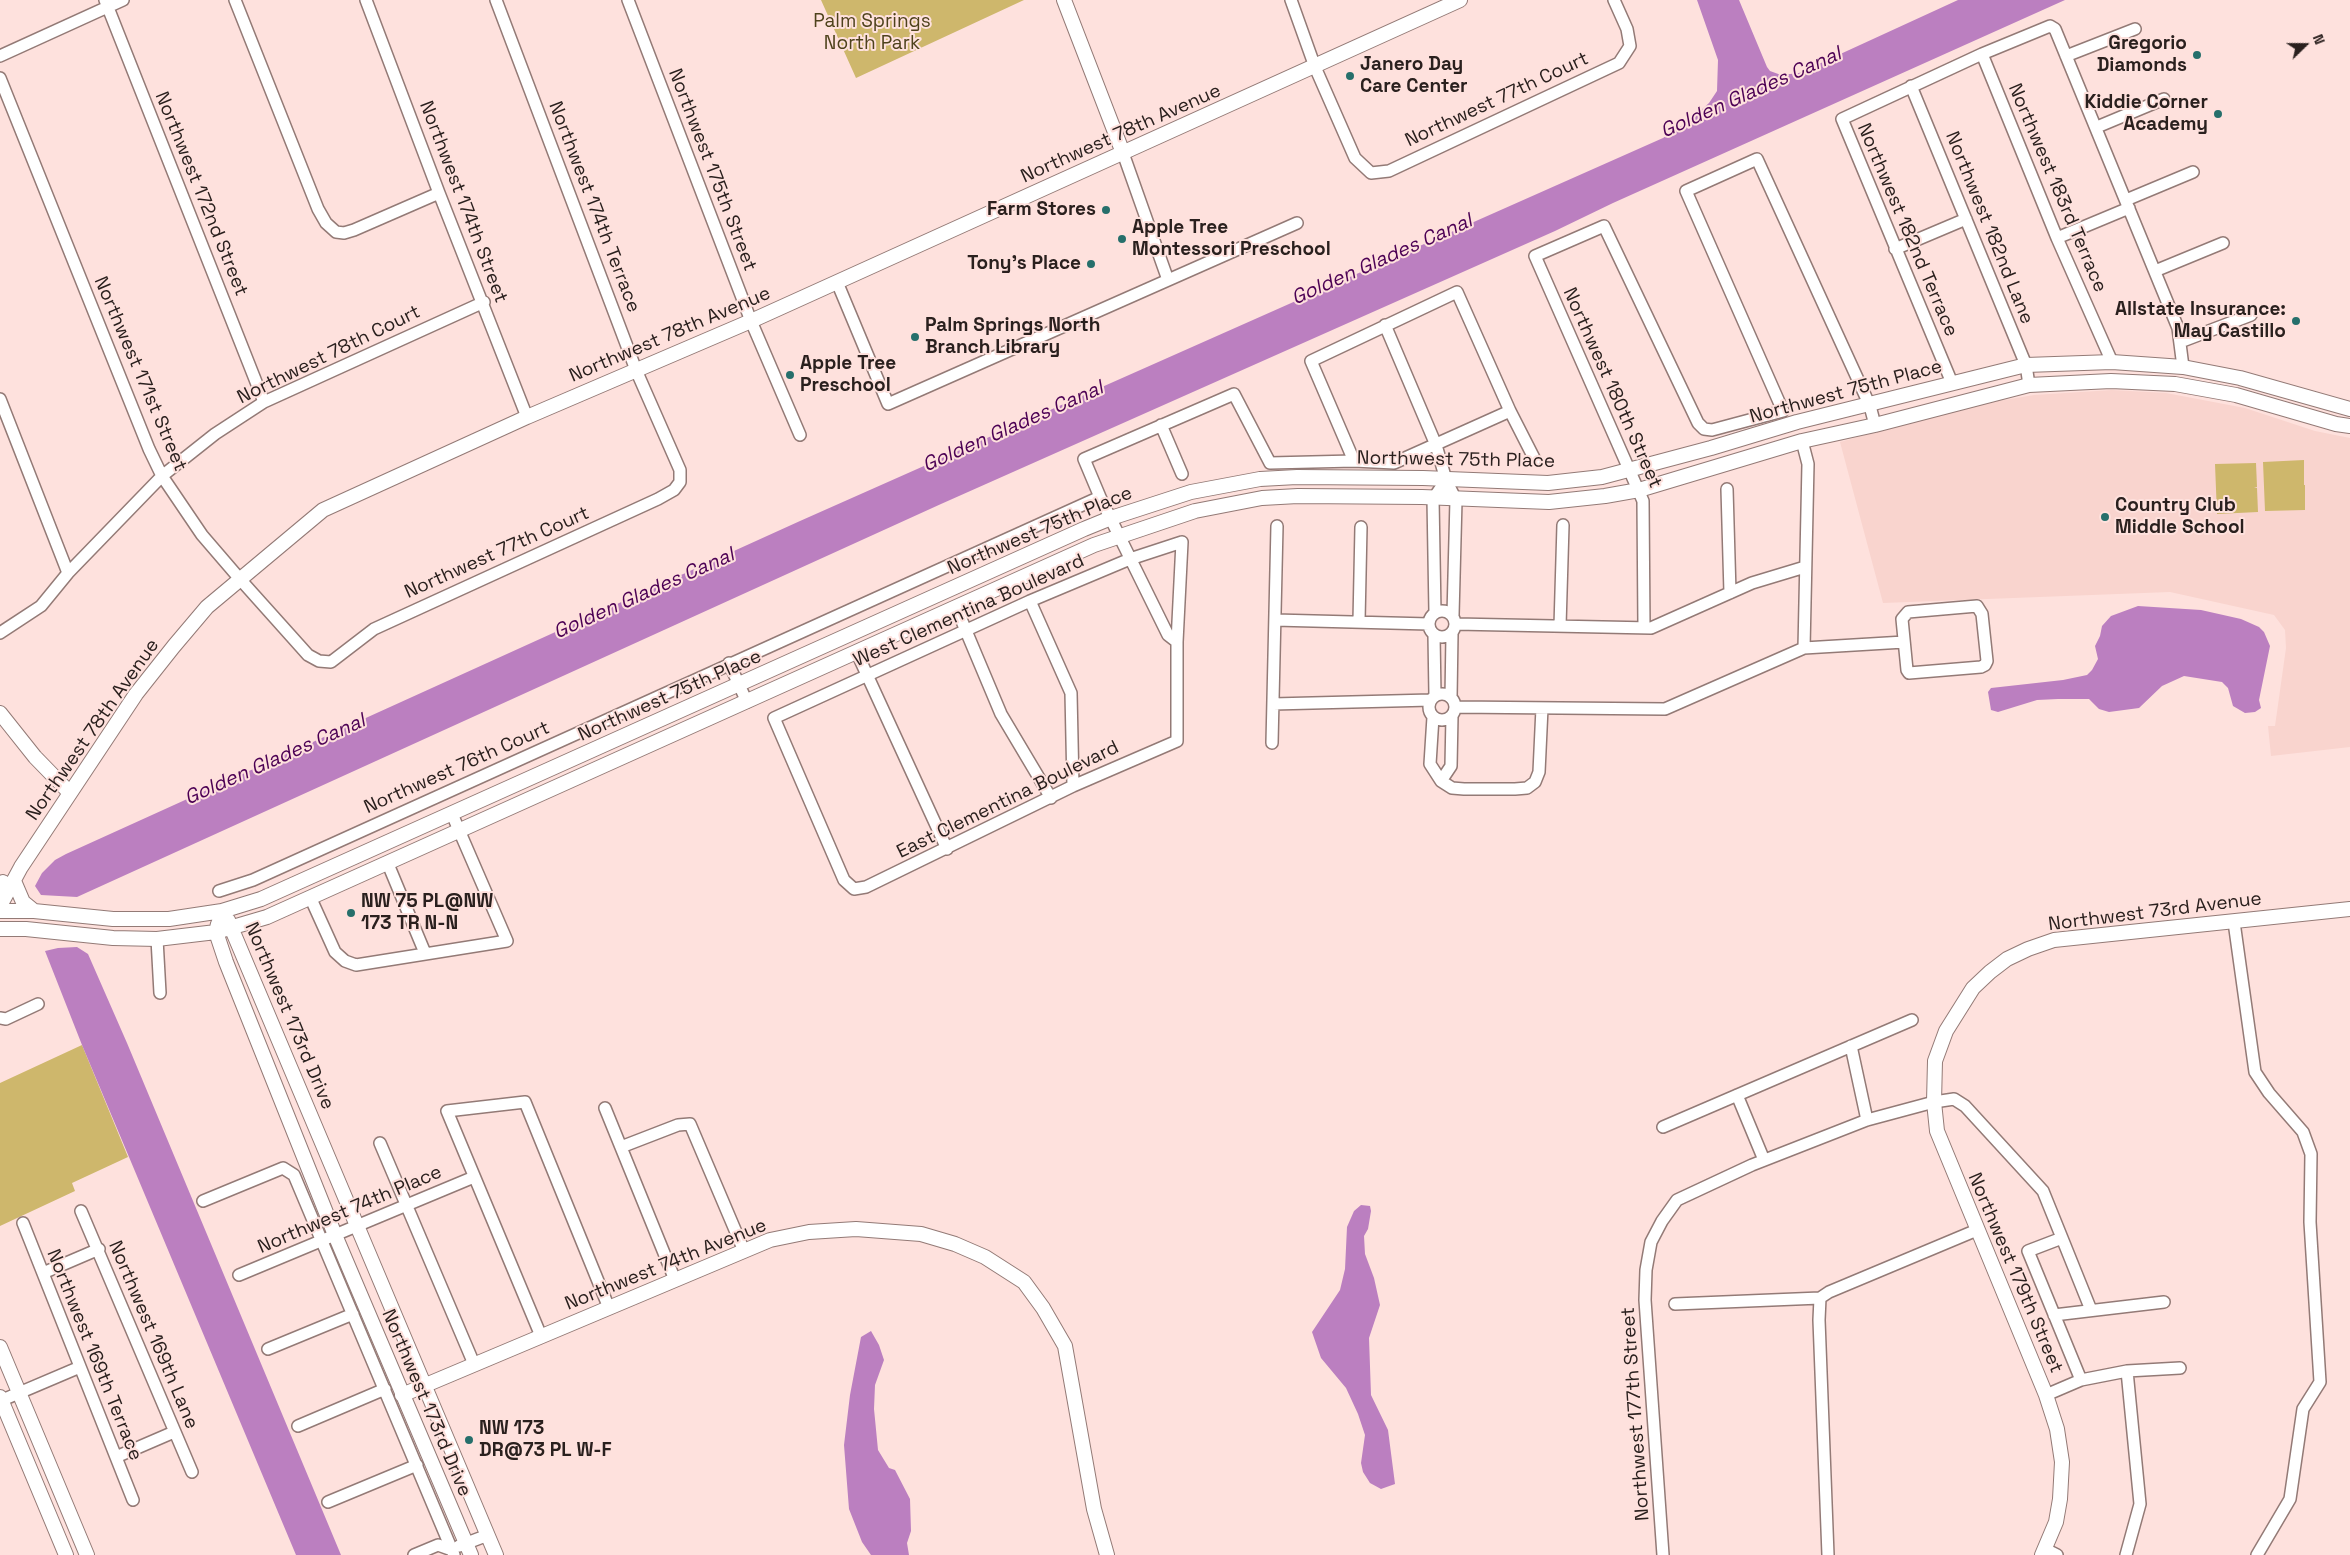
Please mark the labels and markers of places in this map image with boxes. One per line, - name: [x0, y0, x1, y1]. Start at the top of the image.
- place label: Gregorio Diamonds: [2097, 33, 2187, 77]
- marker: Gregorio Diamonds: [2191, 49, 2203, 61]
- place label: Janero Day Care Center: [1360, 54, 1468, 98]
- marker: Janero Day Care Center: [1344, 70, 1356, 82]
- place label: Kiddie Corner Academy: [2084, 92, 2208, 136]
- marker: Kiddie Corner Academy: [2212, 108, 2224, 120]
- place label: Farm Stores: [987, 199, 1096, 221]
- marker: Farm Stores: [1100, 204, 1112, 216]
- place label: Apple Tree Montessori Preschool: [1132, 217, 1331, 261]
- marker: Apple Tree Montessori Preschool: [1116, 233, 1128, 245]
- place label: Tony's Place: [967, 253, 1081, 275]
- marker: Tony's Place: [1085, 258, 1097, 270]
- place label: Allstate Insurance: May Castillo: [2115, 299, 2286, 343]
- place label: Palm Springs North Branch Library: [925, 315, 1100, 359]
- marker: Allstate Insurance: May Castillo: [2290, 315, 2302, 327]
- marker: Palm Springs North Branch Library: [909, 331, 921, 343]
- place label: Apple Tree Preschool: [800, 353, 896, 397]
- marker: Apple Tree Preschool: [784, 369, 796, 381]
- place label: Country Club Middle School: [2115, 495, 2245, 539]
- marker: Country Club Middle School: [2099, 511, 2111, 523]
- place label: NW 75 PL@NW 173 TR N-N: [361, 891, 493, 935]
- marker: NW 75 PL@NW 173 TR N-N: [345, 907, 357, 919]
- place label: NW 173 DR@73 PL W-F: [479, 1418, 612, 1462]
- marker: NW 173 DR@73 PL W-F: [463, 1434, 475, 1446]

